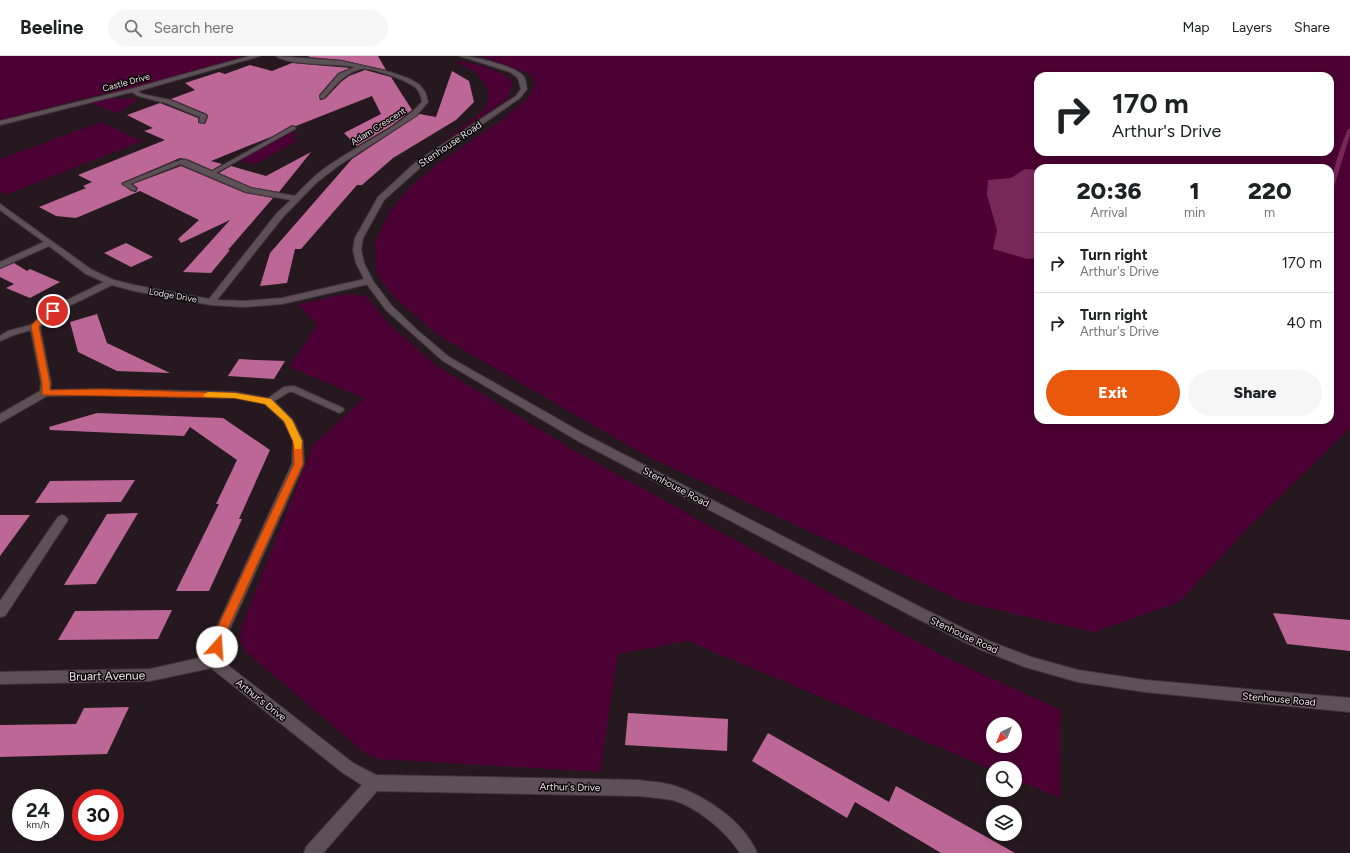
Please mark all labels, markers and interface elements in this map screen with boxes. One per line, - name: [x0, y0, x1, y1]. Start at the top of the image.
- search box: [108, 10, 388, 46]
- text: Beeline: [20, 16, 84, 39]
- icon: search: [122, 17, 144, 39]
- text: Search here: [154, 19, 234, 37]
- text: Map: [1182, 19, 1210, 36]
- text: Layers: [1232, 19, 1272, 36]
- text: Share: [1294, 19, 1330, 36]
- street label: Castle Drive: [101, 70, 151, 94]
- text: 170 m: [1112, 86, 1189, 120]
- icon: right: [1046, 88, 1098, 140]
- street label: Adam Crescent: [349, 104, 408, 147]
- street label: Stenhouse Road: [416, 118, 484, 170]
- text: Arthur's Drive: [1112, 120, 1221, 142]
- text: 20:36: [1076, 176, 1142, 205]
- text: 1: [1189, 176, 1200, 205]
- text: 220: [1248, 176, 1292, 205]
- text: Arrival: [1091, 205, 1127, 220]
- text: min: [1184, 205, 1205, 220]
- text: m: [1264, 205, 1275, 220]
- text: Turn right: [1080, 246, 1148, 264]
- icon: right: [1046, 252, 1068, 274]
- text: 170 m: [1282, 254, 1322, 272]
- text: Arthur's Drive: [1080, 264, 1159, 279]
- street label: Lodge Drive: [148, 285, 198, 305]
- pin: [36, 294, 70, 328]
- icon: arrive: [42, 300, 64, 322]
- text: Turn right: [1080, 306, 1148, 324]
- icon: right: [1046, 312, 1068, 334]
- text: 40 m: [1287, 314, 1322, 332]
- text: Arthur's Drive: [1080, 324, 1159, 339]
- button: Exit: [1046, 370, 1180, 416]
- button: Share: [1188, 370, 1322, 416]
- street label: Stenhouse Road: [640, 464, 712, 510]
- street label: Stenhouse Road: [928, 614, 1000, 656]
- position arrow: [196, 626, 238, 668]
- street label: Bruart Avenue: [69, 668, 146, 684]
- street label: Arthur's Drive: [233, 676, 289, 724]
- street label: Stenhouse Road: [1242, 689, 1316, 709]
- north arrow: [986, 717, 1022, 753]
- map controls: [986, 717, 1022, 841]
- button: search: [986, 761, 1022, 797]
- street label: Arthur's Drive: [540, 780, 601, 794]
- speed limit sign: 30: [72, 789, 124, 841]
- text: 24: [26, 798, 50, 822]
- button: layers: [986, 805, 1022, 841]
- text: km/h: [27, 818, 49, 831]

